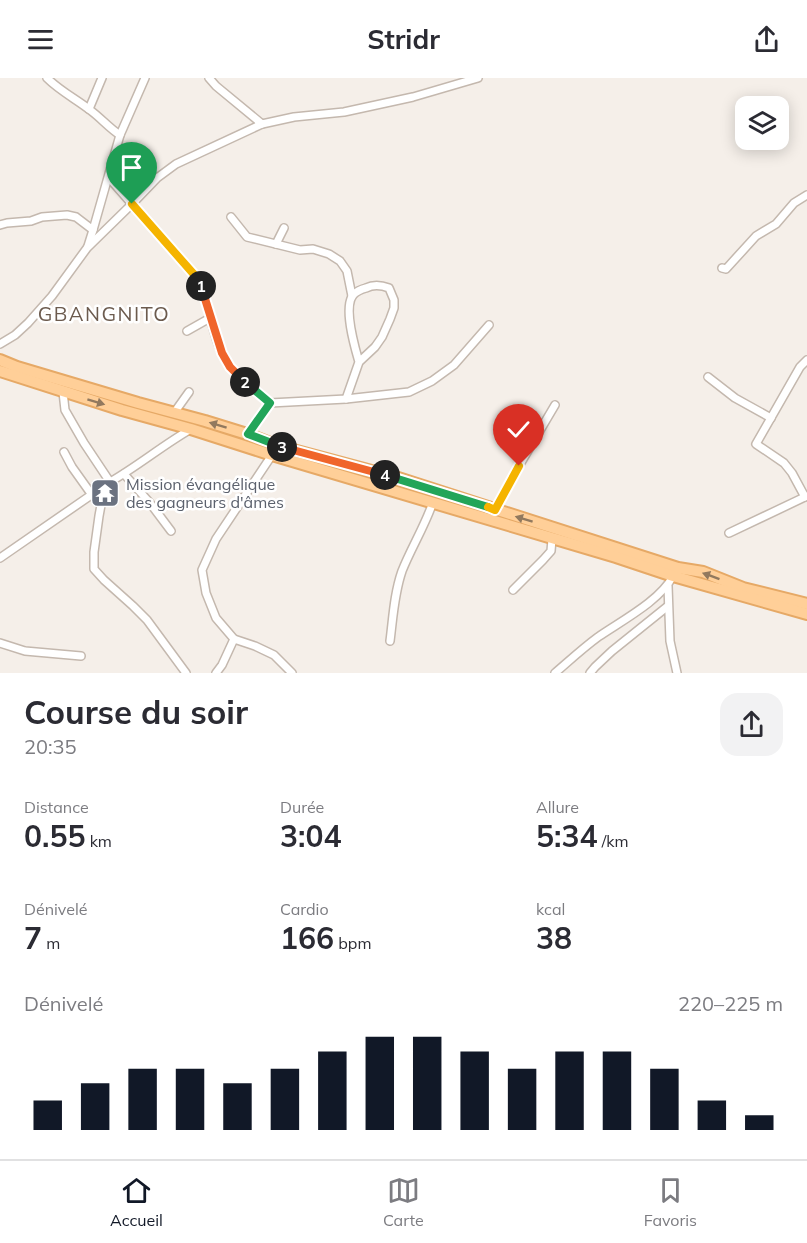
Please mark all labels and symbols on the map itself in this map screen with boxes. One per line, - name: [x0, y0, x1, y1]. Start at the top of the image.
- pin: [106, 142, 157, 204]
- pin: 1: [186, 271, 216, 301]
- district label: GBANGNITO: [38, 301, 170, 326]
- pin: 2: [230, 367, 260, 397]
- one-way arrow: [87, 398, 105, 407]
- pin: [493, 404, 544, 466]
- one-way arrow: [209, 419, 227, 429]
- pin: 3: [267, 432, 297, 462]
- pin: 4: [370, 460, 400, 490]
- place label: Mission évangélique des gagneurs d'âmes: [126, 474, 284, 512]
- temple icon: Mission évangélique des gagneurs d'âmes: [89, 477, 121, 509]
- one-way arrow: [515, 514, 533, 523]
- one-way arrow: [702, 570, 720, 580]

